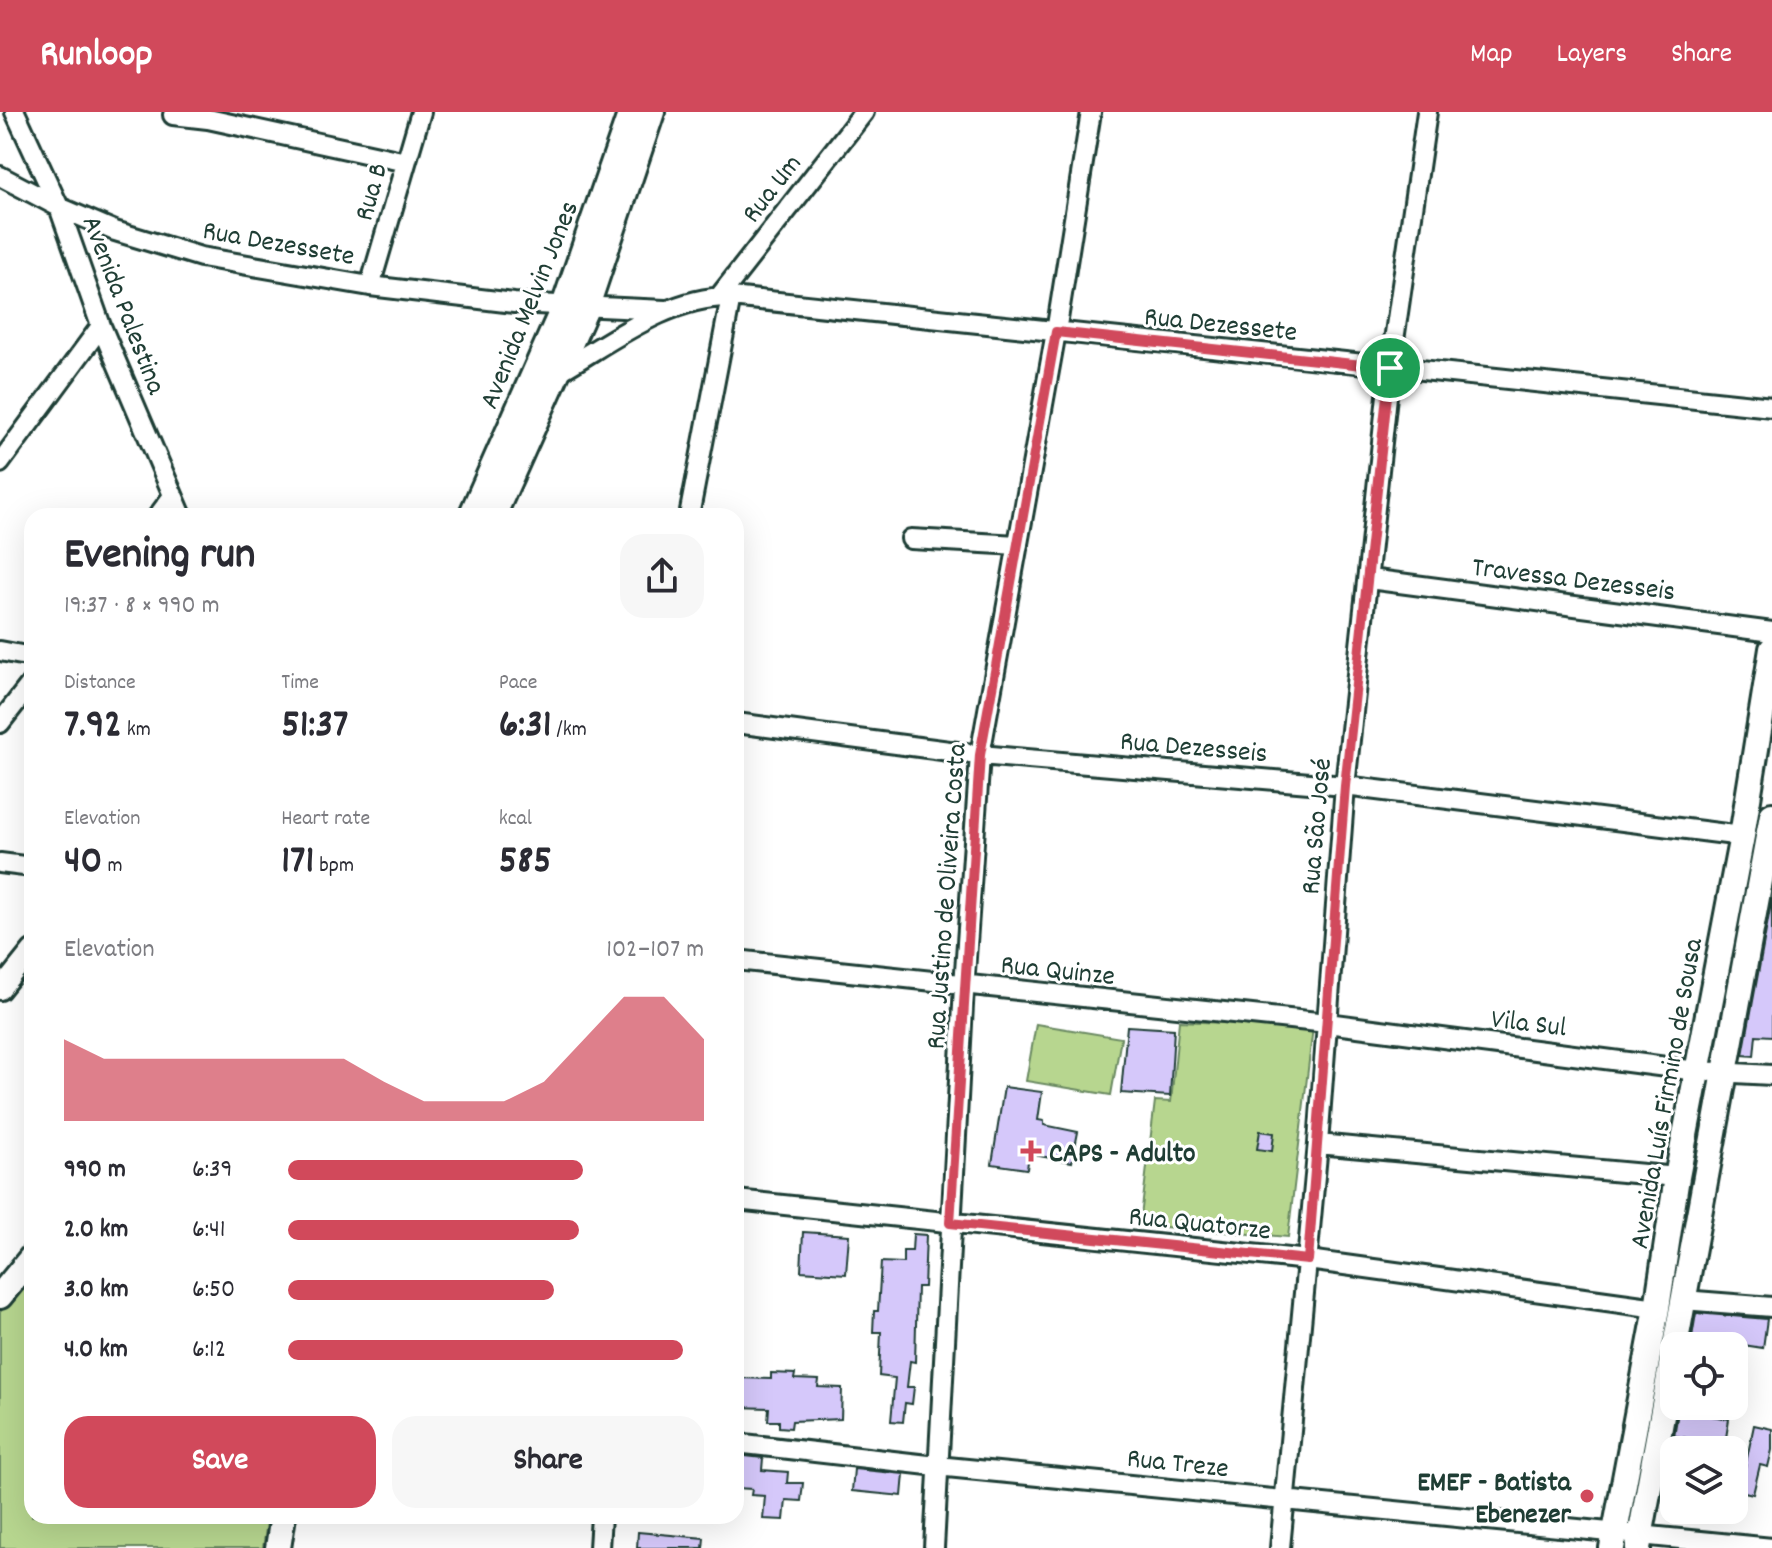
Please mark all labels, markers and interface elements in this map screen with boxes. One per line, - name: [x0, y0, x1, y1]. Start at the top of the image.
- text: Runloop: [40, 29, 153, 84]
- text: Map: [1470, 36, 1513, 76]
- text: Layers: [1557, 36, 1627, 76]
- text: Share: [1671, 36, 1732, 76]
- street label: Rua Um: [734, 147, 814, 233]
- street label: Rua B: [347, 159, 401, 226]
- street label: Avenida Melvin Jones: [472, 196, 592, 416]
- street label: Avenida Palestina: [69, 211, 174, 402]
- street label: Rua Dezessete: [199, 213, 357, 279]
- street label: Rua Dezessete: [1142, 299, 1299, 355]
- pin: [1356, 334, 1424, 402]
- icon: arrive: [1368, 346, 1412, 390]
- text: Evening run: [64, 526, 255, 589]
- button: share: [620, 534, 704, 618]
- street label: Travessa Dezesseis: [1470, 550, 1677, 614]
- text: 19:37 · 8 × 990 m: [64, 588, 220, 625]
- text: Distance: [64, 668, 136, 699]
- text: Time: [281, 668, 319, 699]
- text: Pace: [499, 668, 538, 699]
- text: 7.92: [64, 699, 122, 756]
- text: 51:37: [281, 699, 348, 756]
- text: 6:31: [499, 699, 551, 756]
- text: km: [122, 715, 151, 746]
- text: /km: [551, 715, 587, 746]
- street label: Rua Dezesseis: [1118, 724, 1269, 776]
- street label: Rua Justino de Oliveira Costa: [918, 741, 980, 1051]
- street label: Rua São José: [1293, 756, 1345, 896]
- text: Elevation: [64, 804, 141, 835]
- text: Heart rate: [281, 804, 370, 835]
- text: kcal: [499, 804, 532, 835]
- text: 40: [64, 835, 102, 892]
- text: 171: [281, 835, 314, 892]
- text: 585: [499, 835, 552, 892]
- text: m: [102, 851, 123, 882]
- text: bpm: [314, 851, 354, 882]
- text: Elevation: [64, 932, 154, 969]
- text: 102–107 m: [606, 932, 704, 969]
- street label: Avenida Luís Firmino de Sousa: [1622, 935, 1716, 1252]
- street label: Rua Quinze: [998, 947, 1117, 999]
- street label: Vila Sul: [1488, 1001, 1569, 1050]
- place label: CAPS - Adulto: [1049, 1136, 1196, 1176]
- marker: CAPS - Adulto: [1020, 1140, 1042, 1162]
- text: 990 m: [64, 1152, 126, 1189]
- text: 6:39: [192, 1152, 233, 1189]
- street label: Rua Quatorze: [1126, 1199, 1273, 1253]
- text: 2.0 km: [64, 1212, 128, 1249]
- text: 6:41: [192, 1212, 226, 1249]
- text: 3.0 km: [64, 1272, 129, 1309]
- text: 6:50: [192, 1272, 235, 1309]
- text: 4.0 km: [64, 1332, 128, 1369]
- text: 6:12: [192, 1332, 226, 1369]
- map controls: [1660, 1332, 1748, 1524]
- button: locate: [1660, 1332, 1748, 1420]
- button: Save: [64, 1416, 376, 1508]
- button: Share: [392, 1416, 704, 1508]
- button: layers: [1660, 1436, 1748, 1524]
- street label: Rua Treze: [1125, 1441, 1230, 1491]
- place label: EMEF - Batista Ebenezer: [1417, 1465, 1572, 1537]
- marker: EMEF - Batista Ebenezer: [1578, 1487, 1596, 1505]

